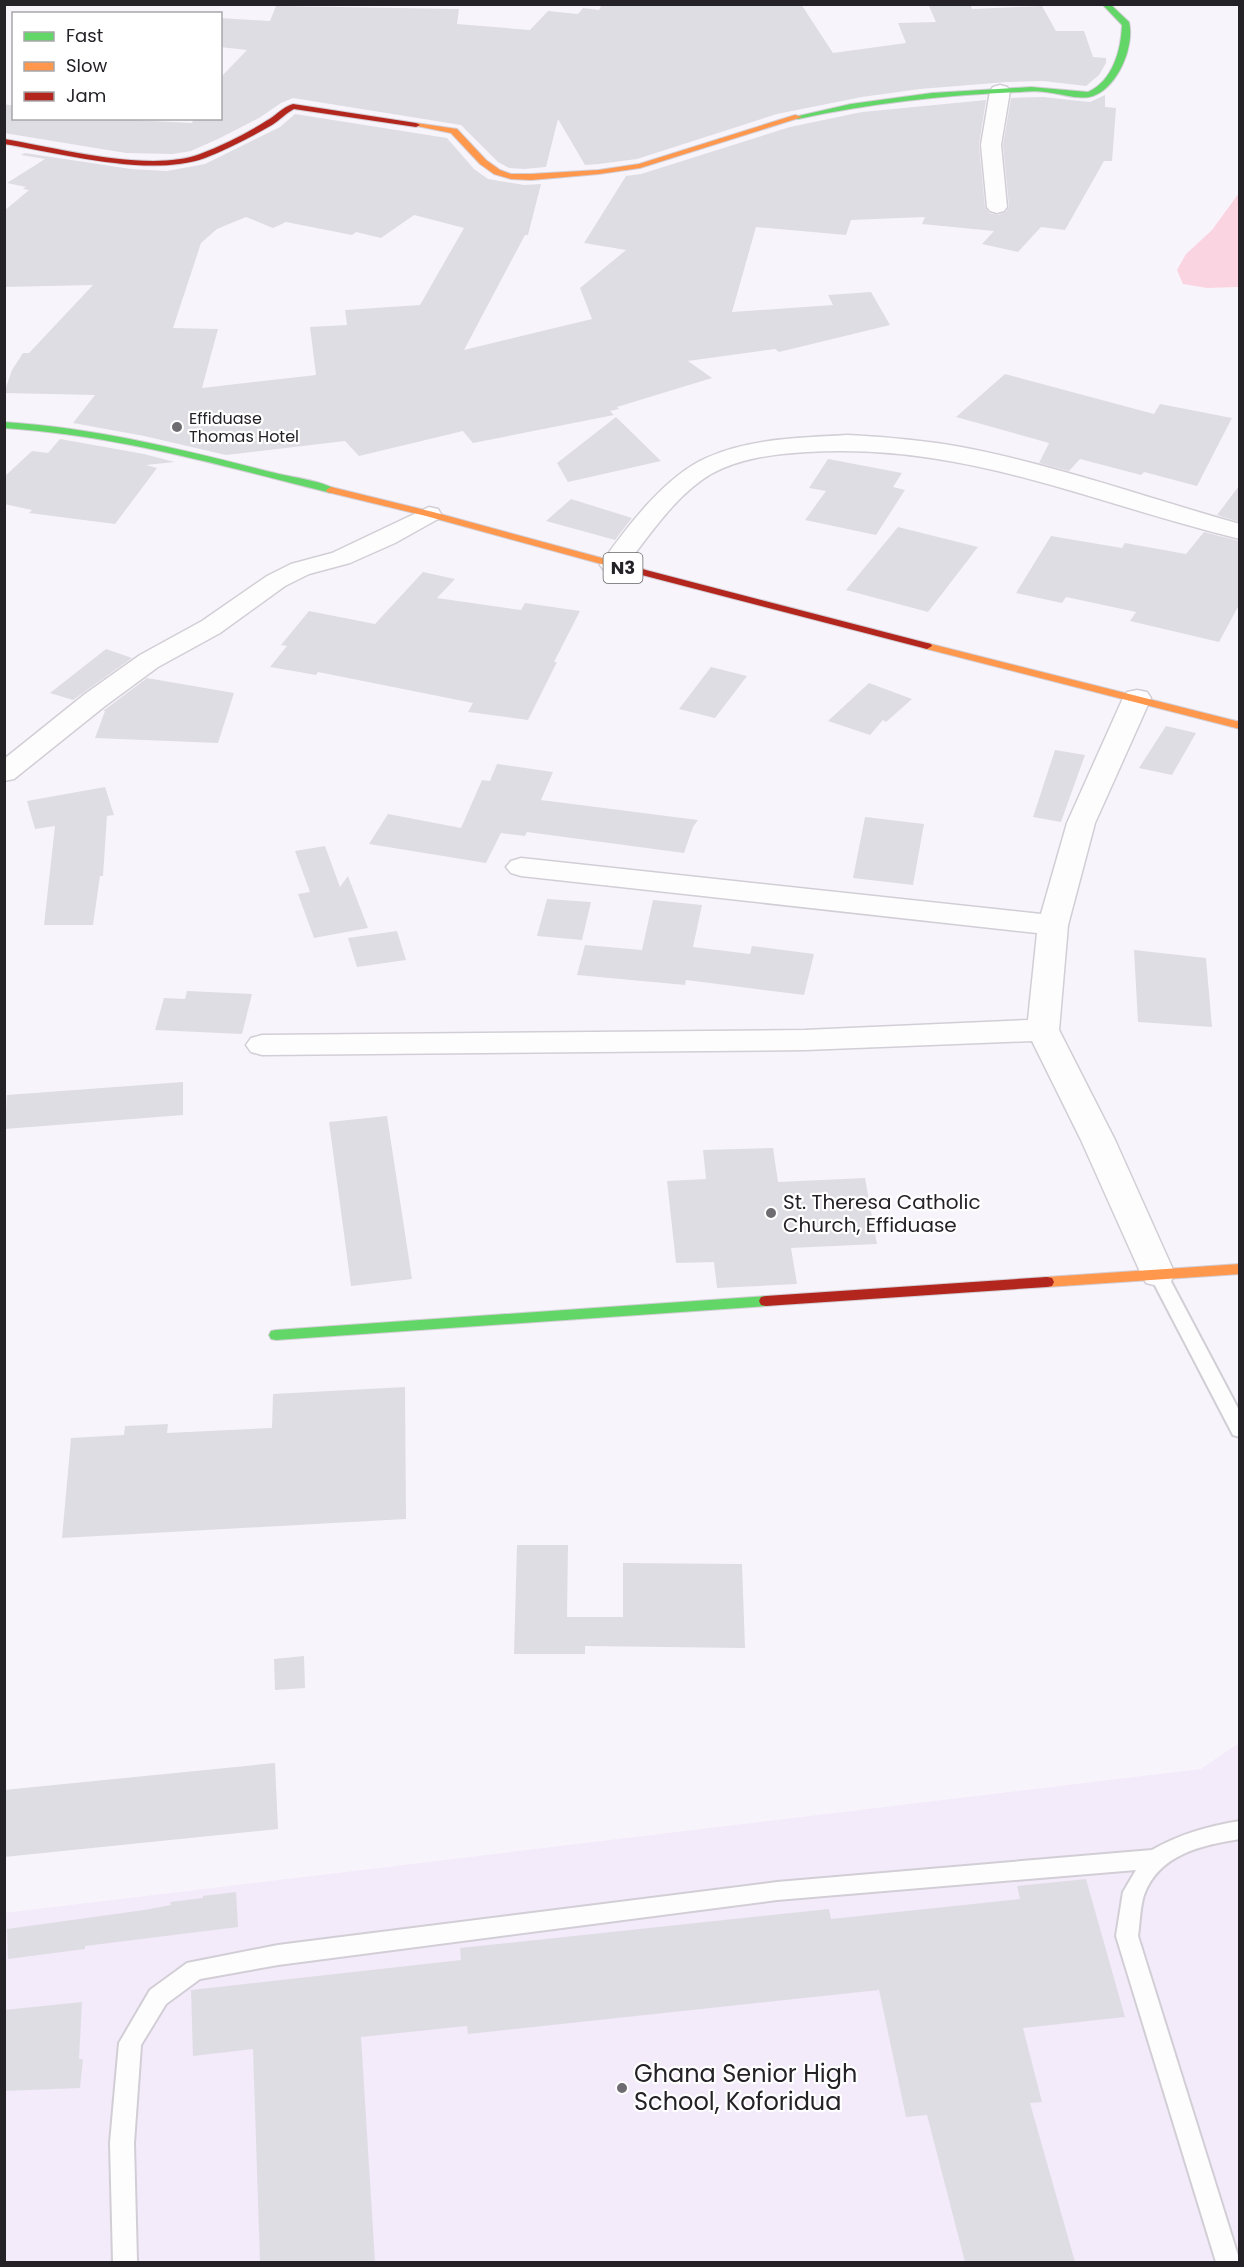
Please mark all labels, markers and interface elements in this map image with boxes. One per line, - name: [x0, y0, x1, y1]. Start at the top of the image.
- legend: [12, 12, 222, 120]
- text: Fast: [66, 23, 103, 48]
- text: Slow: [66, 53, 108, 78]
- text: Jam: [66, 83, 106, 108]
- place label: Effiduase Thomas Hotel: [189, 407, 299, 448]
- marker: Effiduase Thomas Hotel: [170, 420, 184, 434]
- road number: N3: [604, 553, 642, 583]
- place label: St. Theresa Catholic Church, Effiduase: [783, 1188, 981, 1239]
- marker: St. Theresa Catholic Church, Effiduase: [764, 1206, 778, 1220]
- place label: Ghana Senior High School, Koforidua: [634, 2057, 857, 2118]
- marker: Ghana Senior High School, Koforidua: [615, 2081, 629, 2095]

